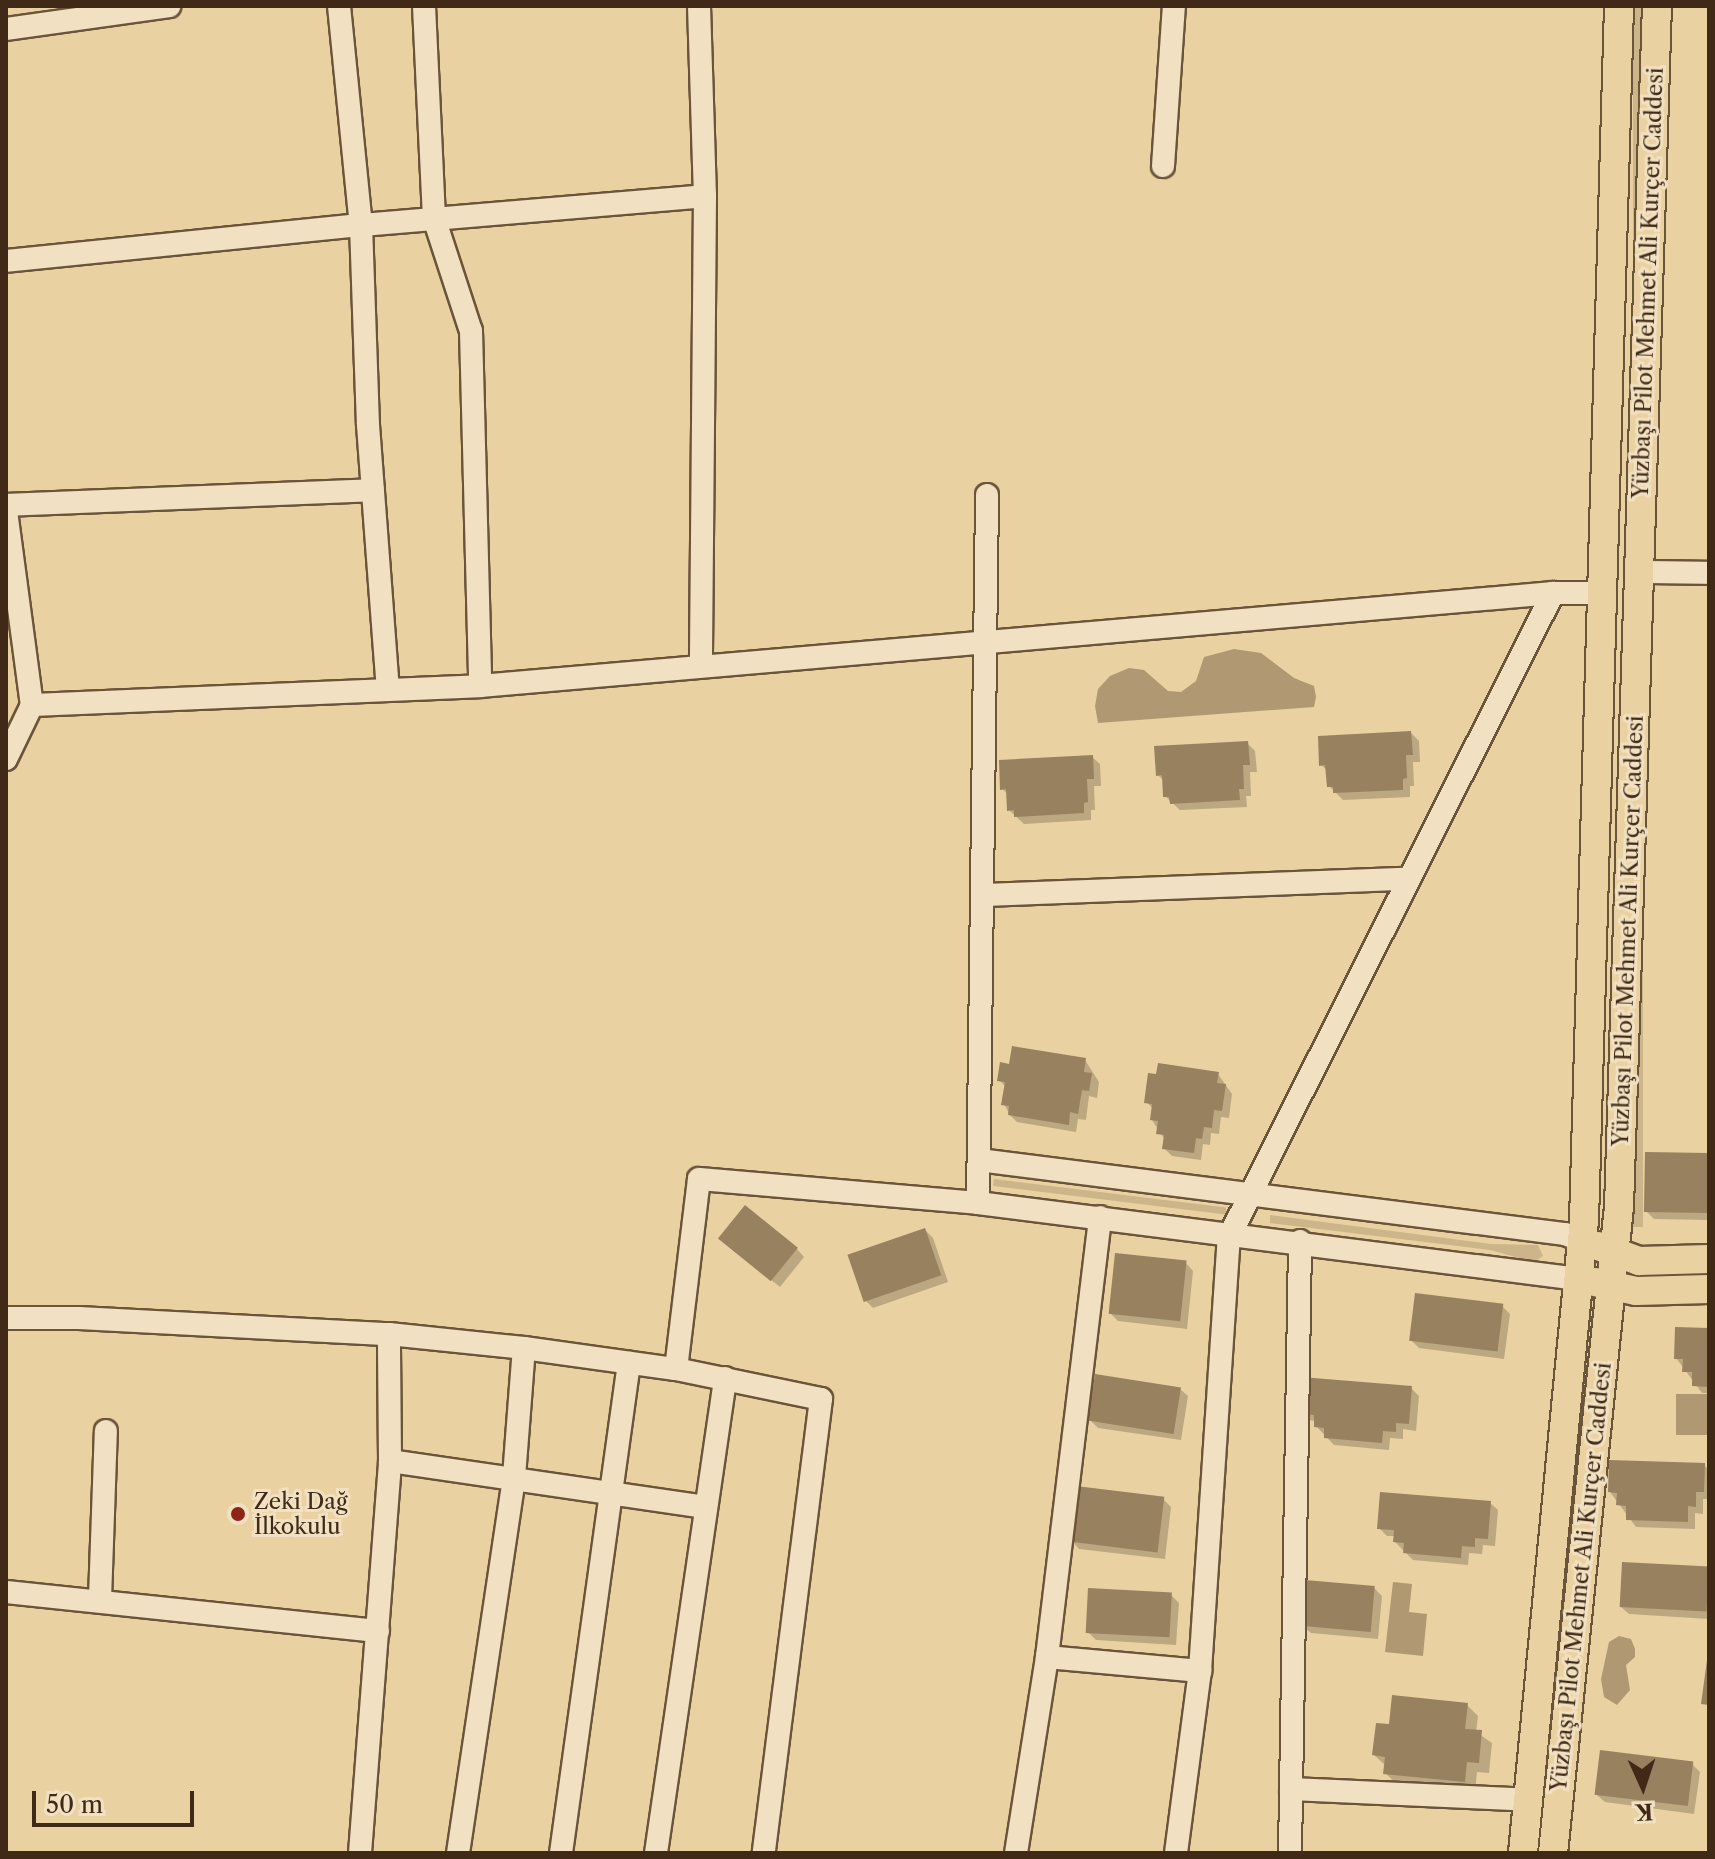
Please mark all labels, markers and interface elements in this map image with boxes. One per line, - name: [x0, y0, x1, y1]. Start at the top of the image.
- street label: Yüzbaşı Pilot Mehmet Ali Kurçer Caddesi: [1627, 66, 1669, 500]
- street label: Yüzbaşı Pilot Mehmet Ali Kurçer Caddesi: [1607, 714, 1649, 1148]
- street label: Yüzbaşı Pilot Mehmet Ali Kurçer Caddesi: [1545, 1360, 1617, 1794]
- place label: Zeki Dağ İlkokulu: [254, 1488, 347, 1540]
- marker: Zeki Dağ İlkokulu: [229, 1505, 247, 1523]
- north arrow: [1603, 1747, 1683, 1827]
- scale bar: [36, 1775, 198, 1825]
- text: 50 m: [46, 1790, 103, 1819]
- text: K: [1635, 1798, 1654, 1825]

